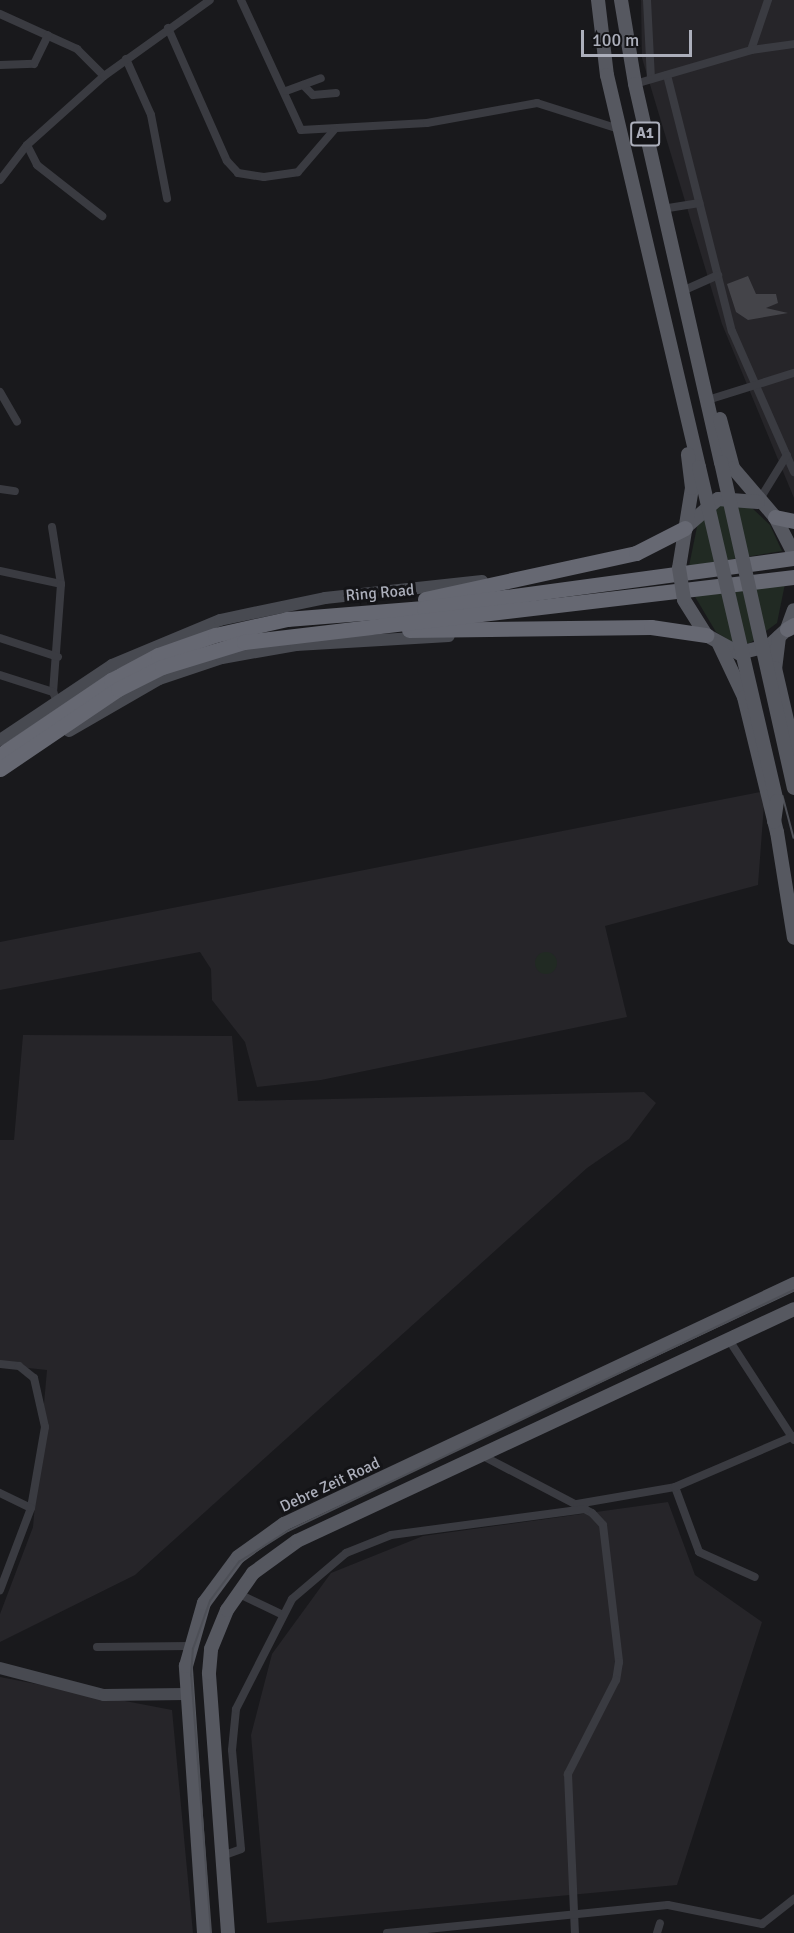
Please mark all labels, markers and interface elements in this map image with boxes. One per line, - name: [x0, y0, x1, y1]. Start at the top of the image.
- scale bar: [584, 18, 695, 56]
- text: 100 m: [592, 29, 639, 51]
- road number: A1: [630, 122, 660, 146]
- street label: Ring Road: [345, 580, 415, 606]
- street label: Debre Zeit Road: [277, 1453, 383, 1517]

